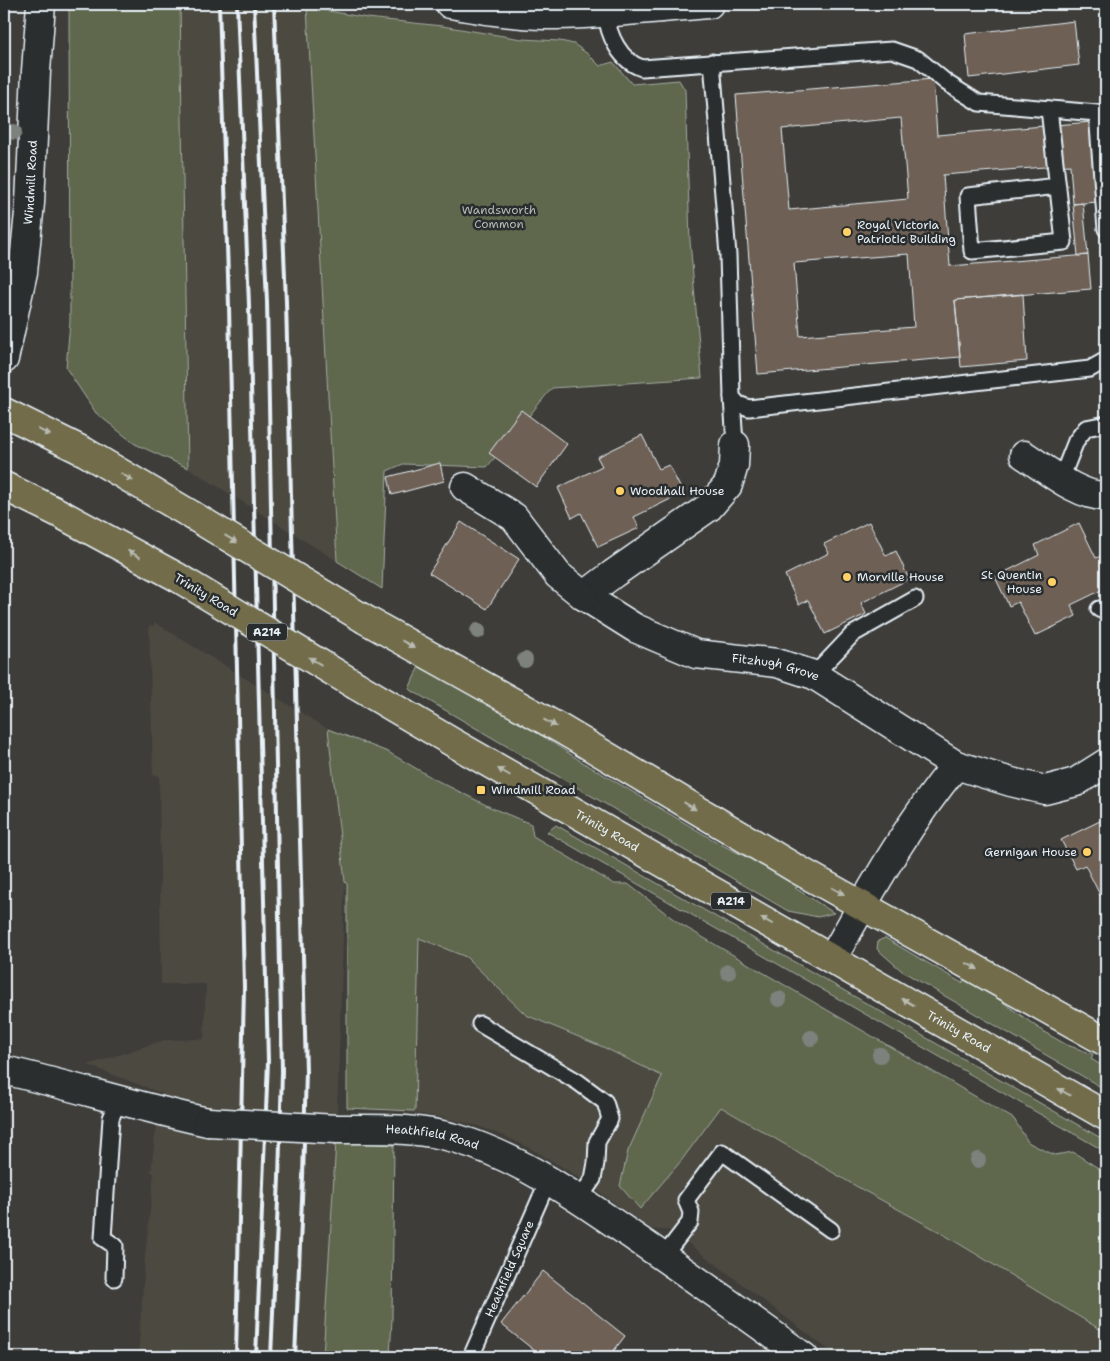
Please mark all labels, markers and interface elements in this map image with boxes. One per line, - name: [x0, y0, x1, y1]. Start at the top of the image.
- street label: Windmill Road: [20, 139, 41, 225]
- park label: Wandsworth Common: [462, 202, 536, 232]
- place label: Royal Victoria Patriotic Building: [857, 217, 956, 247]
- marker: Royal Victoria Patriotic Building: [841, 226, 853, 238]
- one-way arrow: [37, 428, 52, 436]
- one-way arrow: [120, 473, 134, 481]
- place label: Woodhall House: [630, 483, 725, 499]
- marker: Woodhall House: [614, 485, 626, 497]
- one-way arrow: [225, 535, 238, 544]
- one-way arrow: [127, 550, 142, 558]
- place label: St Quentin House: [981, 567, 1042, 597]
- place label: Morville House: [857, 569, 944, 585]
- street label: Trinity Road: [171, 570, 241, 620]
- marker: Morville House: [841, 571, 853, 583]
- marker: St Quentin House: [1046, 576, 1058, 588]
- road number: A214: [247, 624, 287, 640]
- one-way arrow: [402, 639, 415, 648]
- street label: Fitzhugh Grove: [731, 650, 823, 685]
- one-way arrow: [309, 656, 322, 665]
- one-way arrow: [543, 719, 557, 727]
- one-way arrow: [497, 768, 512, 776]
- place label: Windmill Road: [491, 782, 576, 798]
- marker: Windmill Road: [475, 784, 487, 796]
- one-way arrow: [683, 801, 697, 810]
- street label: Trinity Road: [572, 806, 643, 856]
- place label: Gernigan House: [984, 844, 1077, 860]
- marker: Gernigan House: [1081, 846, 1093, 858]
- one-way arrow: [831, 887, 845, 895]
- road number: A214: [711, 892, 751, 909]
- one-way arrow: [760, 917, 774, 926]
- one-way arrow: [965, 962, 978, 971]
- one-way arrow: [901, 998, 915, 1007]
- street label: Trinity Road: [924, 1007, 994, 1057]
- one-way arrow: [1057, 1088, 1071, 1097]
- street label: Heathfield Road: [385, 1121, 482, 1154]
- street label: Heathfield Square: [481, 1218, 538, 1320]

